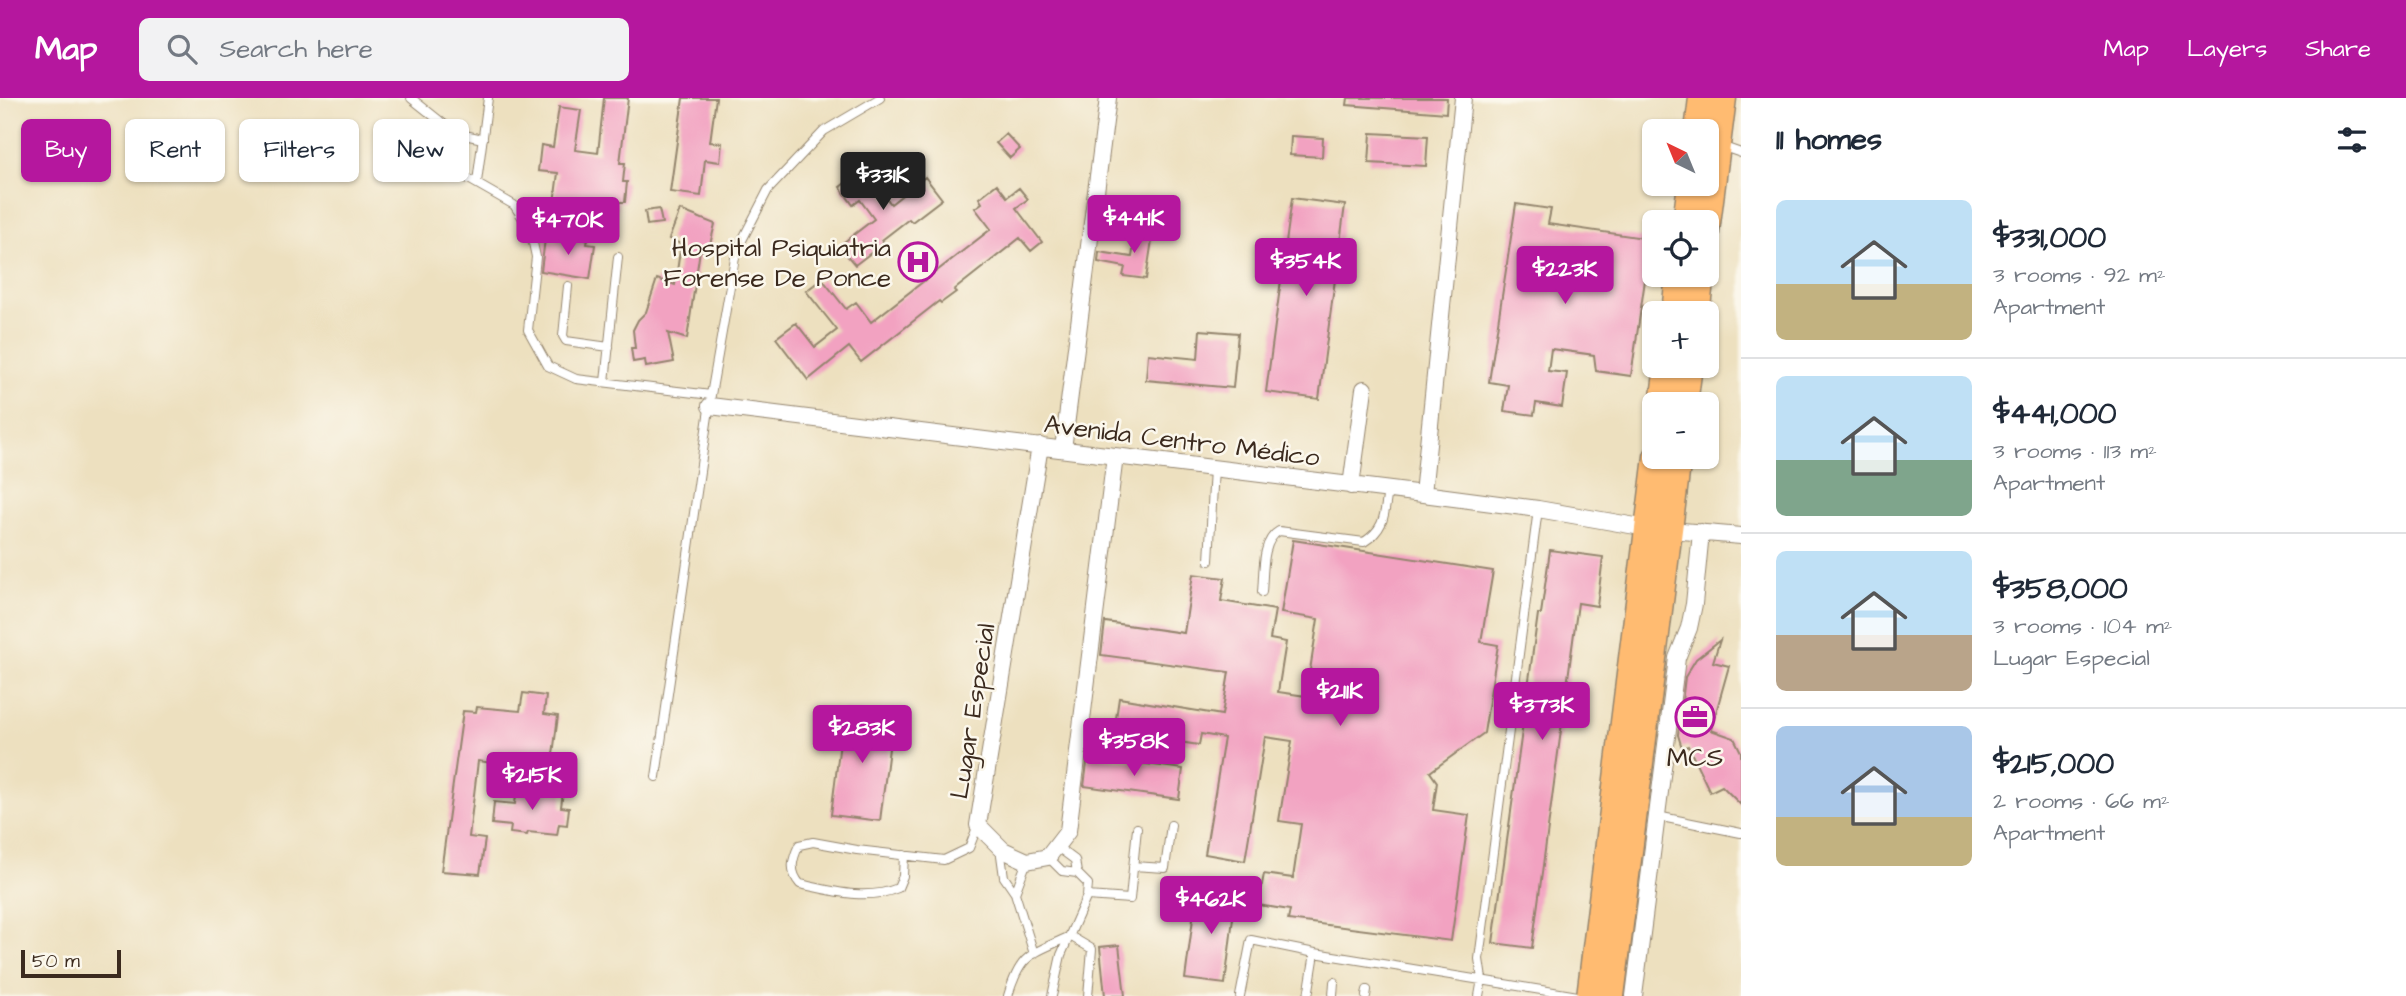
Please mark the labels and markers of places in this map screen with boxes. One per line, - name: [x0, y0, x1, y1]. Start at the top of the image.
- pin: $331K: [834, 152, 932, 212]
- pin: $441K: [1085, 195, 1183, 255]
- pin: $470K: [519, 198, 617, 257]
- place label: Hospital Psiquiatria Forense De Ponce: [663, 230, 891, 296]
- pin: $354K: [1257, 238, 1355, 298]
- hospital icon: Hospital Psiquiatria Forense De Ponce: [897, 241, 939, 283]
- pin: $223K: [1516, 246, 1614, 306]
- pin: $211K: [1291, 668, 1389, 728]
- pin: $373K: [1493, 682, 1591, 742]
- office icon: MCS: [1674, 696, 1716, 738]
- pin: $283K: [813, 706, 911, 765]
- pin: $358K: [1085, 718, 1183, 778]
- place label: MCS: [1667, 740, 1723, 776]
- pin: $215K: [483, 752, 581, 812]
- pin: $462K: [1162, 876, 1260, 936]

